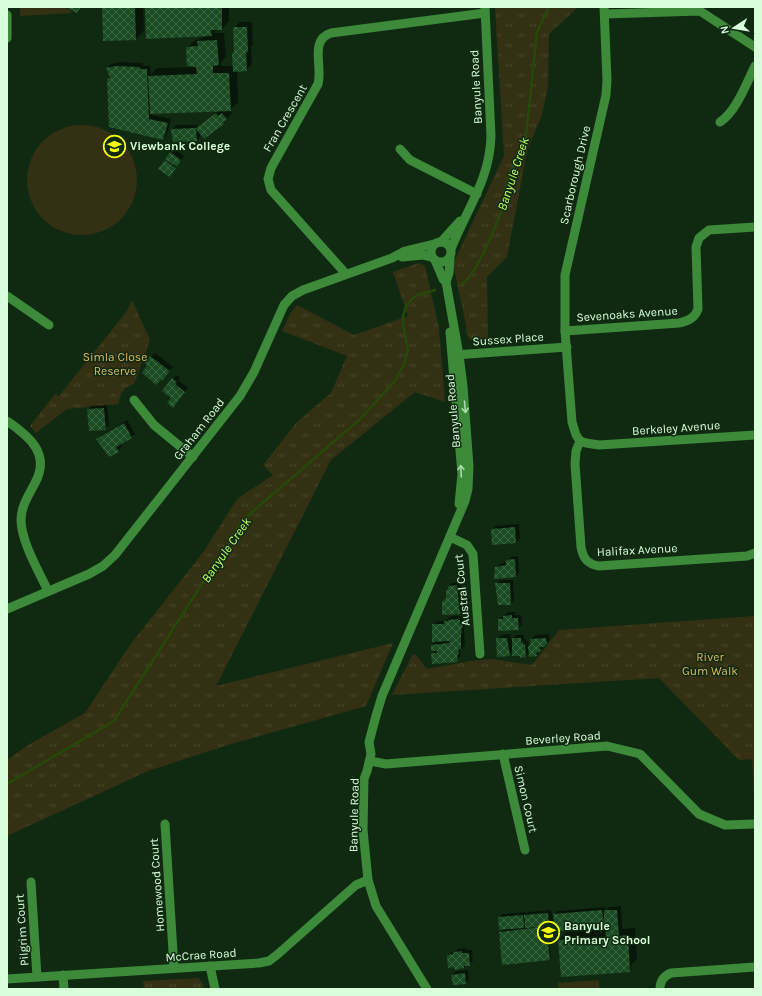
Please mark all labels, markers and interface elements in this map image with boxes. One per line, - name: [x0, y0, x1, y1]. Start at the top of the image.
- north arrow: [714, 8, 754, 48]
- text: N: [718, 25, 732, 35]
- street label: Banyule Road: [467, 50, 485, 124]
- street label: Fran Crescent: [260, 81, 310, 154]
- street label: Scarborough Drive: [557, 124, 593, 226]
- school or university icon: Viewbank College: [101, 133, 127, 159]
- water label: Banyule Creek: [494, 135, 532, 212]
- place label: Viewbank College: [130, 139, 230, 153]
- street label: Sevenoaks Avenue: [576, 303, 678, 325]
- street label: Sussex Place: [472, 330, 544, 348]
- park label: Simla Close Reserve: [83, 350, 147, 378]
- street label: Banyule Road: [443, 373, 463, 449]
- street label: Graham Road: [171, 395, 227, 463]
- one-way arrow: [462, 400, 469, 413]
- street label: Berkeley Avenue: [631, 418, 721, 438]
- one-way arrow: [458, 465, 465, 478]
- water label: Banyule Creek: [198, 514, 254, 585]
- street label: Halifax Avenue: [596, 541, 678, 559]
- street label: Austral Court: [451, 553, 473, 627]
- park label: River Gum Walk: [682, 650, 738, 678]
- street label: Beverley Road: [525, 728, 601, 748]
- street label: Simon Court: [511, 764, 541, 835]
- street label: Banyule Road: [346, 778, 362, 852]
- street label: Homewood Court: [147, 837, 167, 932]
- street label: Pilgrim Court: [12, 893, 32, 967]
- place label: Banyule Primary School: [564, 919, 651, 947]
- school or university icon: Banyule Primary School: [535, 920, 561, 946]
- street label: McCrae Road: [165, 946, 237, 964]

